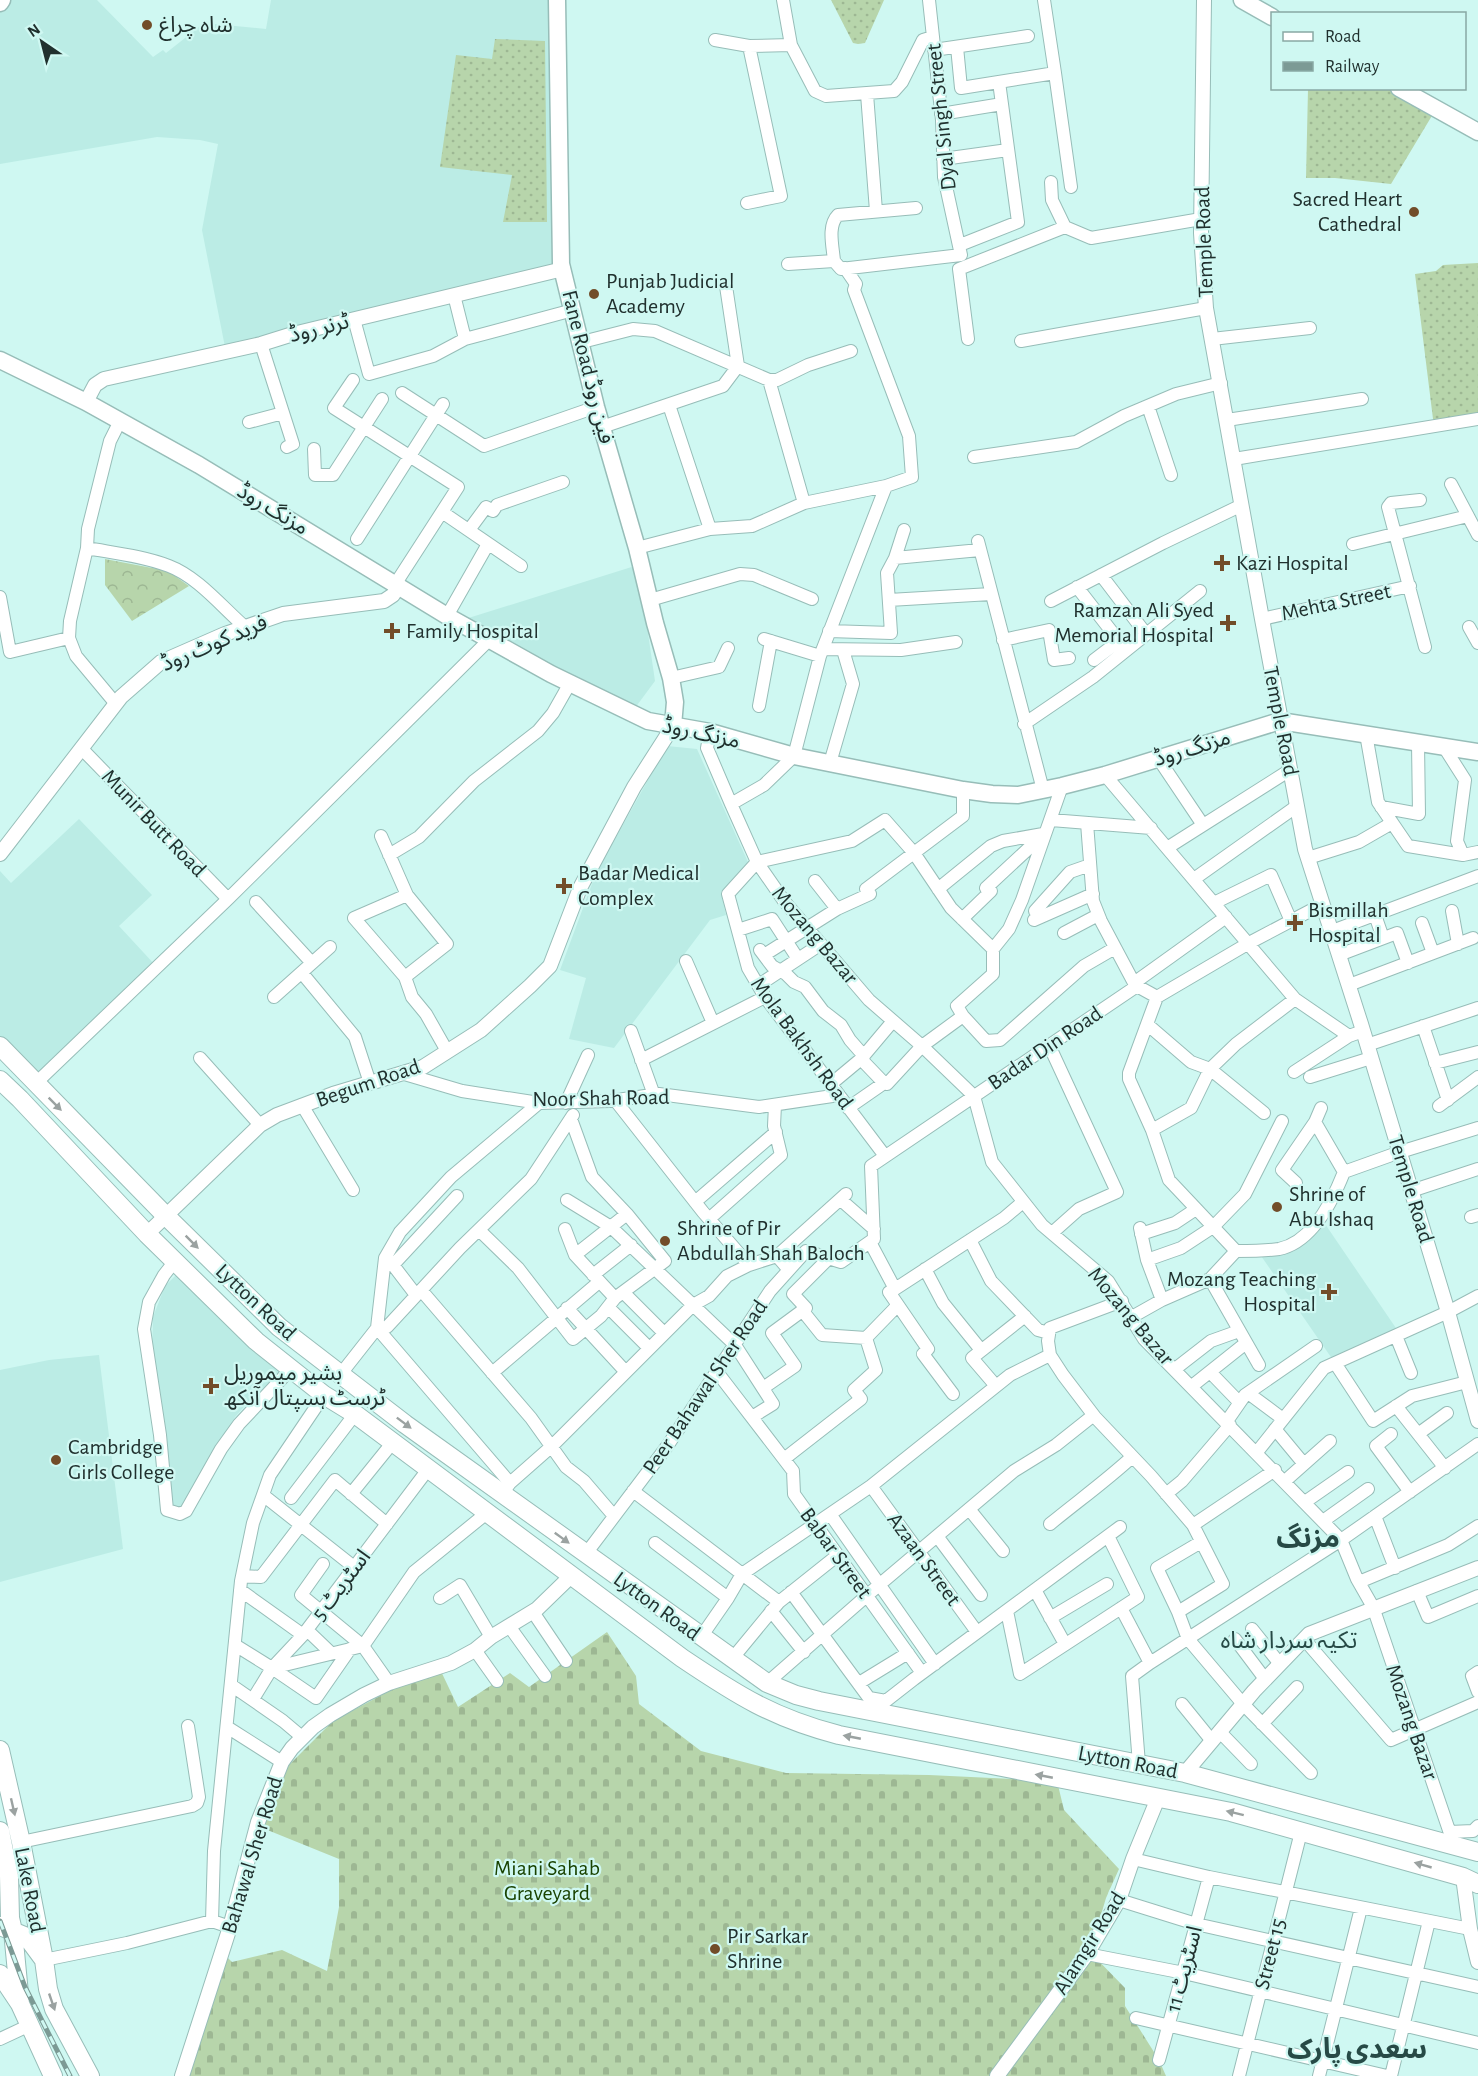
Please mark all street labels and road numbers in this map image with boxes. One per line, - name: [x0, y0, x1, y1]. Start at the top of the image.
- street label: Dyal Singh Street: [922, 43, 960, 191]
- street label: Temple Road: [1191, 186, 1217, 298]
- street label: Fane Road فین روڈ: [556, 288, 619, 447]
- street label: ٹرنر روڈ: [286, 308, 353, 348]
- street label: مزنگ روڈ: [232, 478, 313, 540]
- street label: Mehta Street: [1279, 580, 1393, 624]
- street label: فرید کوٹ روڈ: [157, 609, 271, 677]
- street label: Temple Road: [1260, 664, 1302, 778]
- street label: مزنگ روڈ: [660, 712, 742, 754]
- street label: مزنگ روڈ: [1151, 724, 1234, 772]
- street label: Munir Butt Road: [98, 765, 210, 881]
- street label: Mozang Bazar: [768, 882, 862, 988]
- street label: Mola Bakhsh Road: [747, 973, 857, 1113]
- street label: Badar Din Road: [984, 1002, 1106, 1094]
- street label: Begum Road: [313, 1055, 423, 1111]
- street label: Noor Shah Road: [532, 1086, 670, 1110]
- street label: Temple Road: [1384, 1133, 1438, 1245]
- street label: Lytton Road: [212, 1259, 300, 1345]
- street label: Mozang Bazar: [1084, 1263, 1178, 1369]
- street label: Peer Bahawal Sher Road: [639, 1296, 771, 1478]
- street label: Babar Street: [796, 1504, 876, 1602]
- street label: Azaan Street: [883, 1509, 965, 1609]
- street label: اسٹریٹ 5: [307, 1546, 375, 1625]
- street label: Lytton Road: [610, 1567, 704, 1645]
- street label: Mozang Bazar: [1382, 1662, 1442, 1782]
- street label: Lytton Road: [1076, 1742, 1180, 1782]
- street label: Bahawal Sher Road: [218, 1774, 286, 1936]
- street label: Lake Road: [11, 1845, 49, 1935]
- street label: Alamgir Road: [1049, 1888, 1129, 1998]
- street label: Street 15: [1251, 1916, 1289, 1992]
- street label: اسٹریٹ 11: [1162, 1924, 1207, 2015]

